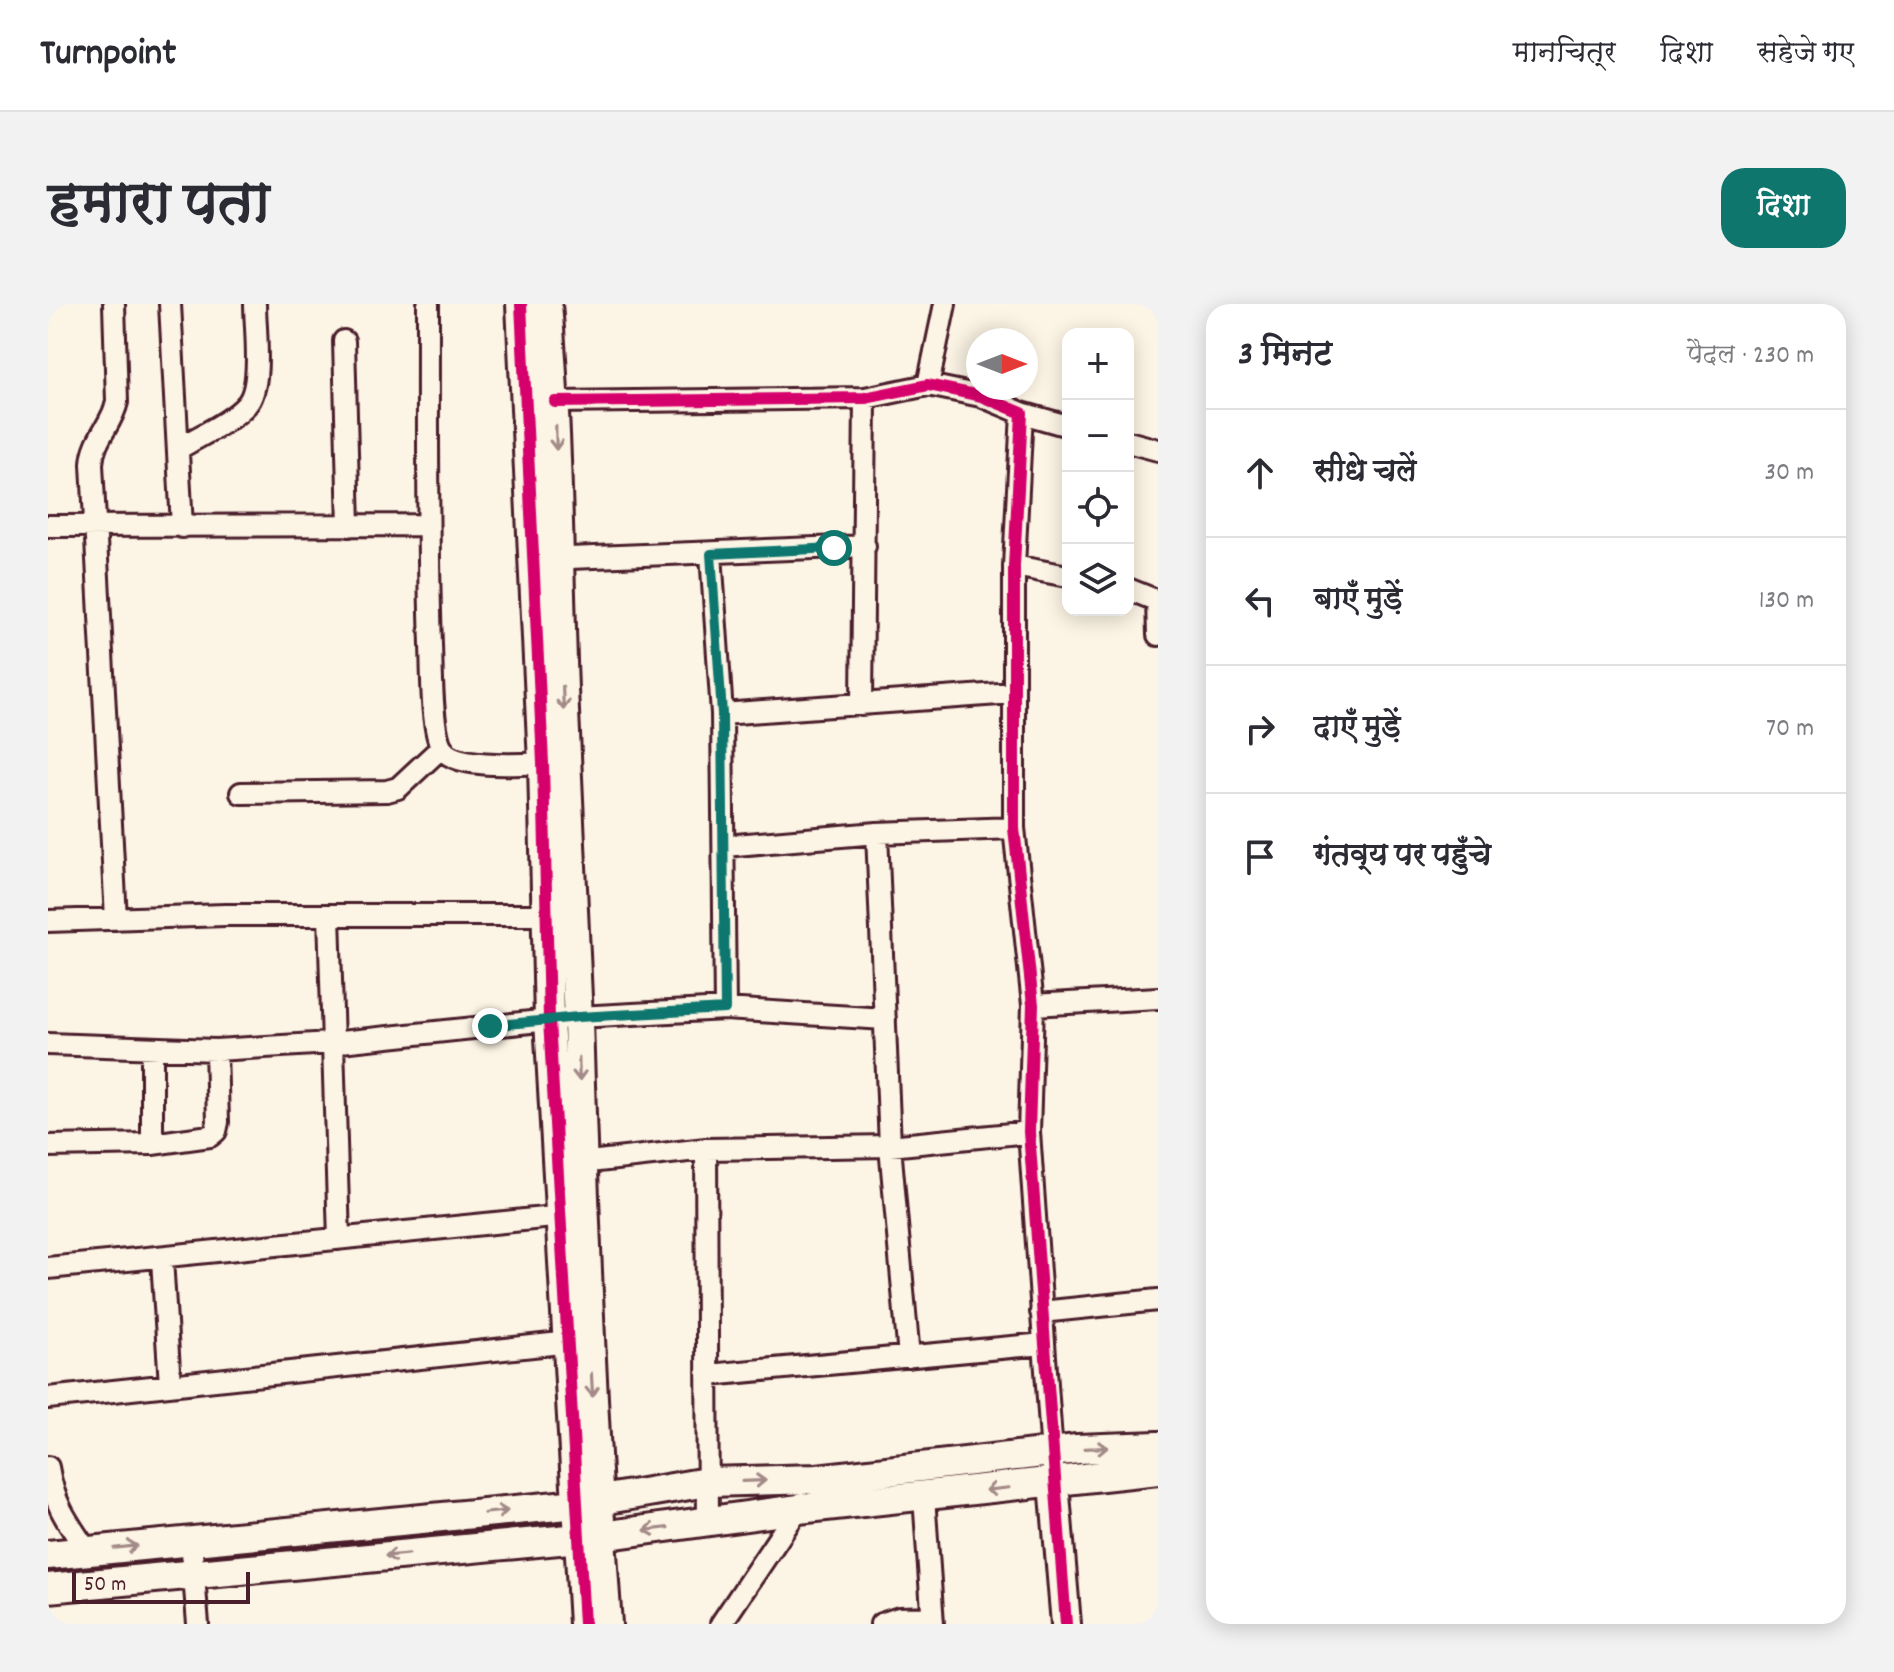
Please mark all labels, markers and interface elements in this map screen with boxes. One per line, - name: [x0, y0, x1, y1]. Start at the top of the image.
- text: Turnpoint: [40, 28, 176, 83]
- text: मानचित्र: [1513, 35, 1616, 75]
- text: दिशा: [1660, 35, 1713, 75]
- text: सहेजे गए: [1757, 35, 1854, 75]
- text: हमारा पता: [48, 168, 270, 248]
- button: दिशा: [1721, 168, 1846, 248]
- north arrow: [966, 328, 1038, 400]
- map controls: [1062, 328, 1134, 616]
- button: +: [1062, 328, 1134, 400]
- text: 3 मिनट: [1238, 332, 1332, 381]
- text: पैदल · 230 m: [1687, 338, 1814, 375]
- button: −: [1062, 400, 1134, 472]
- one-way arrow: [548, 424, 564, 451]
- icon: ahead: [1238, 451, 1282, 495]
- text: सीधे चलें: [1314, 452, 1417, 495]
- text: 30 m: [1764, 455, 1814, 492]
- button: locate: [1062, 472, 1134, 544]
- route start: [816, 530, 852, 566]
- button: layers: [1062, 544, 1134, 616]
- icon: left: [1238, 579, 1282, 623]
- text: बाएँ मुड़ें: [1314, 580, 1402, 623]
- text: 130 m: [1759, 583, 1814, 620]
- one-way arrow: [556, 684, 571, 711]
- icon: right: [1238, 707, 1282, 751]
- text: दाएँ मुड़ें: [1314, 708, 1401, 751]
- text: 70 m: [1766, 711, 1814, 748]
- icon: arrive: [1238, 835, 1282, 879]
- text: गंतव्य पर पहुँचे: [1314, 836, 1491, 879]
- route end: [472, 1008, 508, 1044]
- one-way arrow: [571, 1055, 587, 1082]
- one-way arrow: [585, 1371, 600, 1398]
- one-way arrow: [1082, 1441, 1109, 1456]
- one-way arrow: [740, 1473, 767, 1488]
- one-way arrow: [984, 1481, 1011, 1496]
- one-way arrow: [482, 1504, 509, 1519]
- one-way arrow: [644, 1522, 669, 1537]
- one-way arrow: [112, 1539, 139, 1554]
- one-way arrow: [384, 1548, 411, 1563]
- scale bar: [72, 1568, 250, 1604]
- text: 50 m: [84, 1570, 126, 1601]

